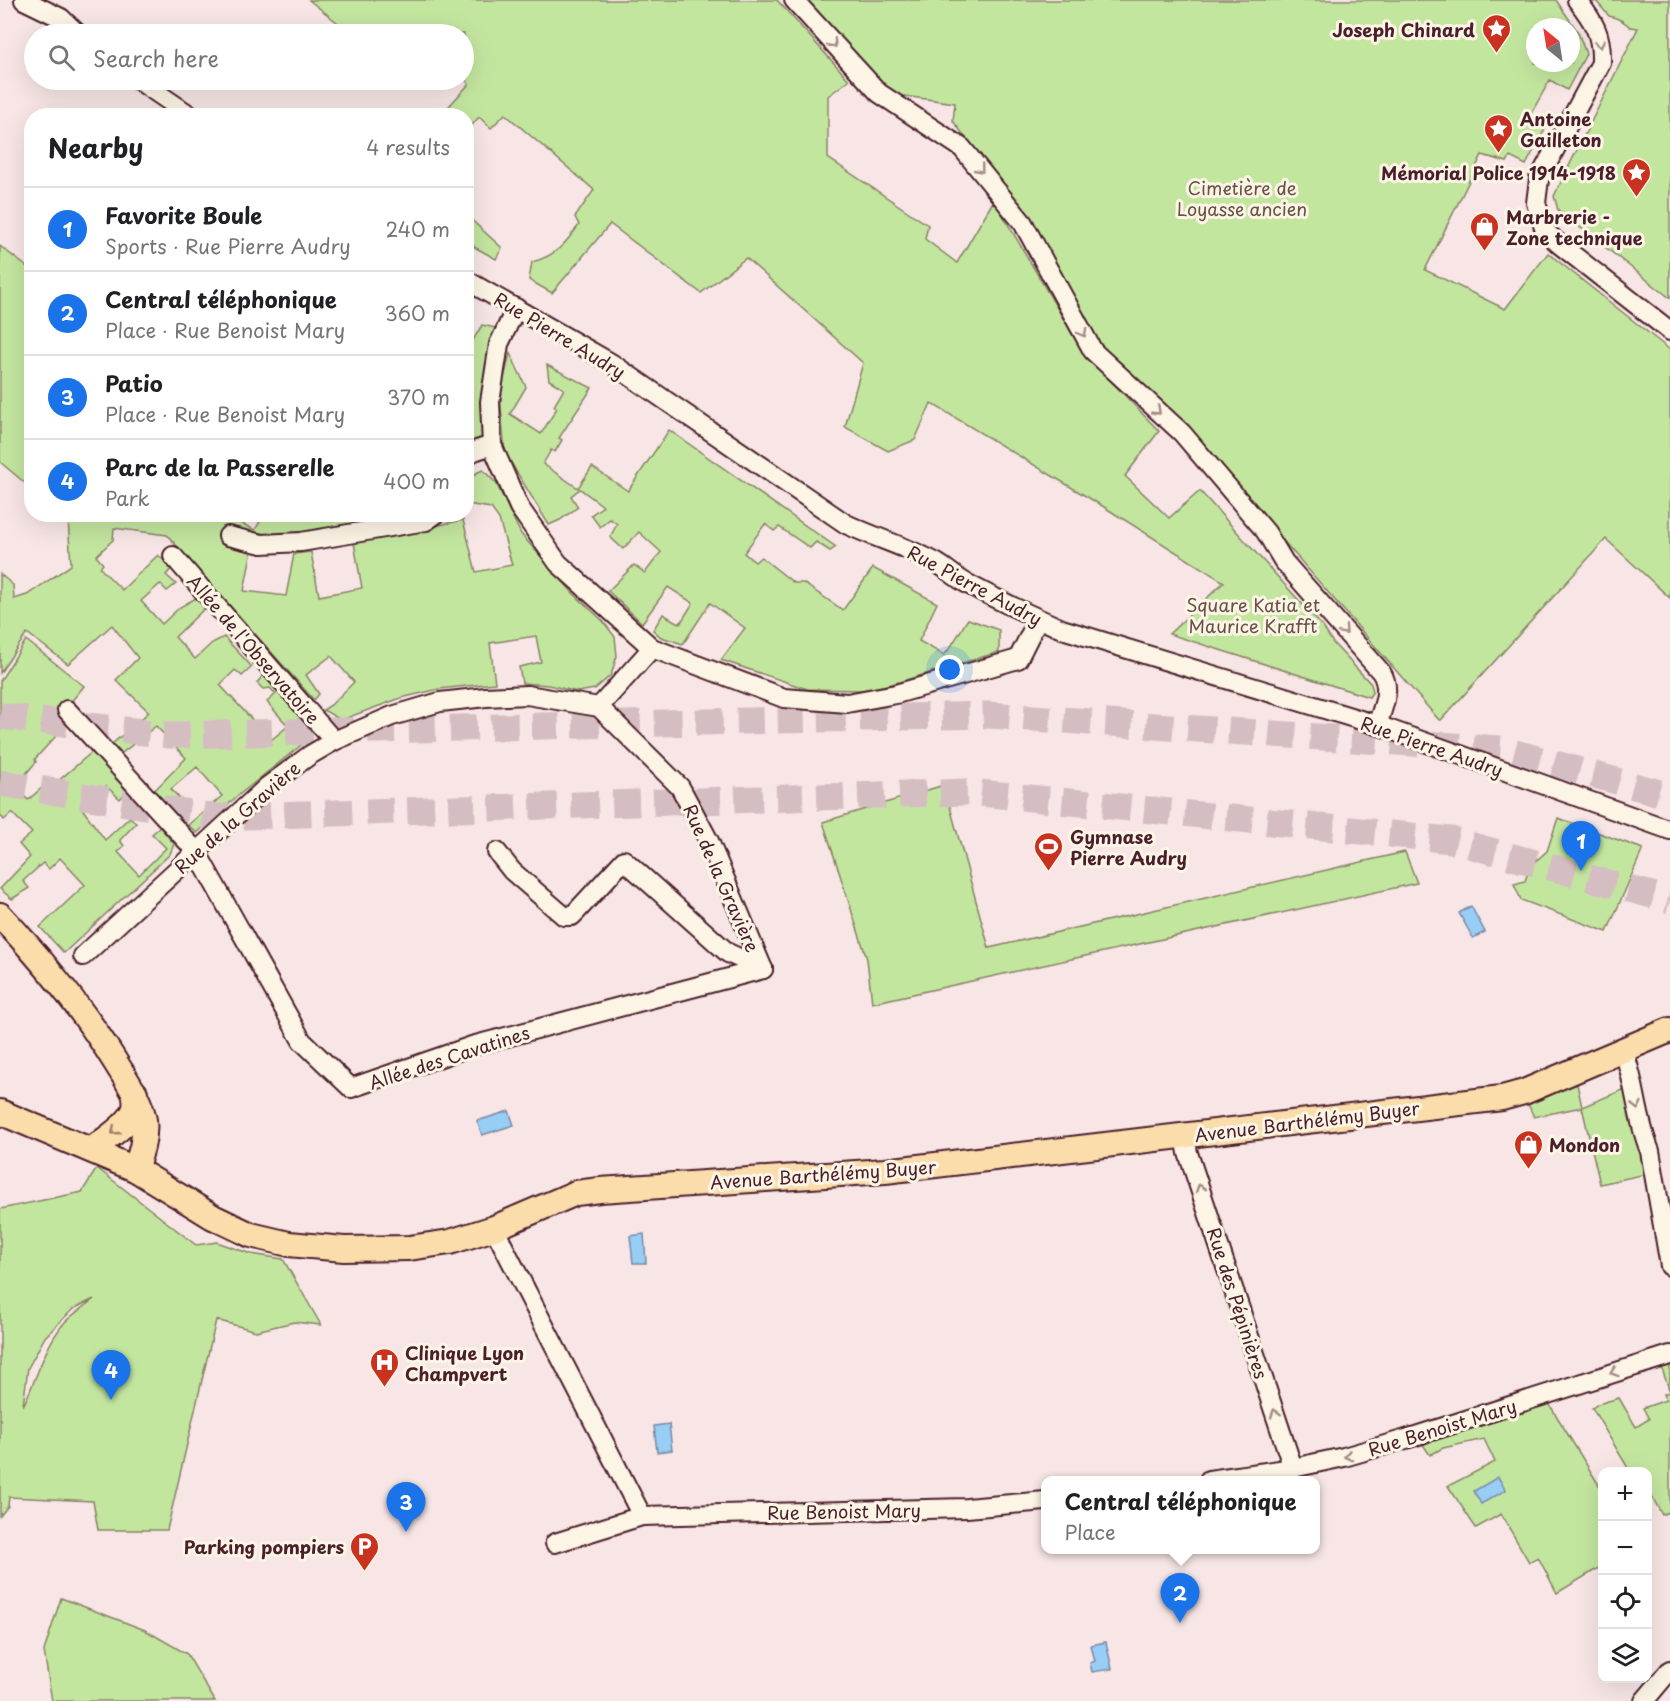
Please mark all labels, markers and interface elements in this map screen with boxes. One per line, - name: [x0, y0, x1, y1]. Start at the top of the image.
- place icon: Joseph Chinard: [1480, 13, 1512, 55]
- place label: Joseph Chinard: [1332, 16, 1475, 43]
- north arrow: [1526, 18, 1580, 72]
- search box: [24, 24, 474, 90]
- one-way arrow: [826, 37, 837, 47]
- one-way arrow: [1593, 39, 1606, 49]
- icon: search: [45, 41, 78, 74]
- text: Search here: [93, 41, 219, 74]
- place label: Antoine Gailleton: [1520, 105, 1602, 153]
- place icon: Antoine Gailleton: [1483, 112, 1515, 154]
- text: Nearby: [48, 128, 143, 167]
- text: 4 results: [366, 132, 450, 162]
- place icon: Mémorial Police 1914-1918: [1621, 156, 1653, 198]
- place label: Mémorial Police 1914-1918: [1381, 159, 1616, 186]
- one-way arrow: [972, 162, 983, 173]
- park label: Cimetière de Loyasse ancien: [1177, 174, 1307, 222]
- text: Favorite Boule: [105, 198, 262, 231]
- place label: Marbrerie - Zone technique: [1506, 203, 1643, 251]
- shop icon: Marbrerie - Zone technique: [1469, 210, 1501, 252]
- text: 1: [63, 214, 72, 244]
- text: 240 m: [385, 214, 450, 244]
- text: Sports · Rue Pierre Audry: [105, 231, 351, 261]
- text: Central téléphonique: [105, 282, 337, 315]
- street label: Rue Pierre Audry: [489, 285, 631, 385]
- text: 2: [60, 298, 75, 328]
- text: 360 m: [384, 298, 450, 328]
- text: Place · Rue Benoist Mary: [105, 315, 345, 345]
- one-way arrow: [1076, 327, 1087, 338]
- text: Patio: [105, 366, 163, 399]
- text: 3: [61, 382, 74, 412]
- text: 370 m: [387, 382, 450, 412]
- text: Place · Rue Benoist Mary: [105, 399, 345, 429]
- one-way arrow: [1150, 403, 1161, 414]
- text: Parc de la Passerelle: [105, 450, 334, 483]
- text: 4: [61, 466, 74, 496]
- text: 400 m: [383, 466, 450, 496]
- text: Park: [105, 483, 150, 513]
- street label: Rue Pierre Audry: [903, 538, 1047, 632]
- street label: Allée de l'Observatoire: [181, 568, 327, 730]
- park label: Square Katia et Maurice Krafft: [1186, 591, 1320, 639]
- one-way arrow: [1337, 624, 1348, 634]
- your location: [935, 655, 964, 684]
- street label: Rue Pierre Audry: [1357, 709, 1507, 783]
- street label: Rue de la Gravière: [168, 754, 306, 879]
- street label: Rue de la Gravière: [677, 800, 767, 956]
- pin: 1: [1562, 822, 1600, 871]
- place label: Gymnase Pierre Audry: [1070, 823, 1187, 871]
- sports icon: Gymnase Pierre Audry: [1033, 830, 1065, 872]
- street label: Allée des Cavatines: [365, 1018, 533, 1096]
- street label: Avenue Barthélémy Buyer: [1193, 1094, 1422, 1148]
- one-way arrow: [1630, 1101, 1643, 1111]
- one-way arrow: [111, 1124, 122, 1135]
- shop icon: Mondon: [1512, 1128, 1544, 1170]
- place label: Mondon: [1549, 1131, 1620, 1158]
- street label: Avenue Barthélémy Buyer: [709, 1153, 938, 1195]
- one-way arrow: [1194, 1183, 1207, 1194]
- street label: Rue des Pépinières: [1201, 1224, 1275, 1382]
- place label: Clinique Lyon Champvert: [405, 1339, 524, 1387]
- hospital icon: Clinique Lyon Champvert: [368, 1346, 400, 1388]
- pin: 4: [92, 1350, 130, 1400]
- one-way arrow: [1609, 1365, 1620, 1378]
- street label: Rue Benoist Mary: [1364, 1392, 1520, 1462]
- one-way arrow: [1269, 1408, 1282, 1419]
- one-way arrow: [1343, 1448, 1353, 1461]
- map controls: [1598, 1467, 1652, 1683]
- button: +: [1598, 1467, 1652, 1521]
- popup: [1041, 1476, 1320, 1554]
- pin: 3: [386, 1482, 426, 1532]
- text: Central téléphonique: [1065, 1484, 1296, 1517]
- street label: Rue Benoist Mary: [767, 1496, 921, 1526]
- text: Place: [1065, 1517, 1116, 1547]
- button: −: [1598, 1521, 1652, 1575]
- parking icon: Parking pompiers: [349, 1530, 381, 1572]
- place label: Parking pompiers: [184, 1533, 344, 1560]
- pin: 2: [1160, 1574, 1200, 1623]
- button: locate: [1598, 1575, 1652, 1629]
- button: layers: [1598, 1629, 1652, 1683]

